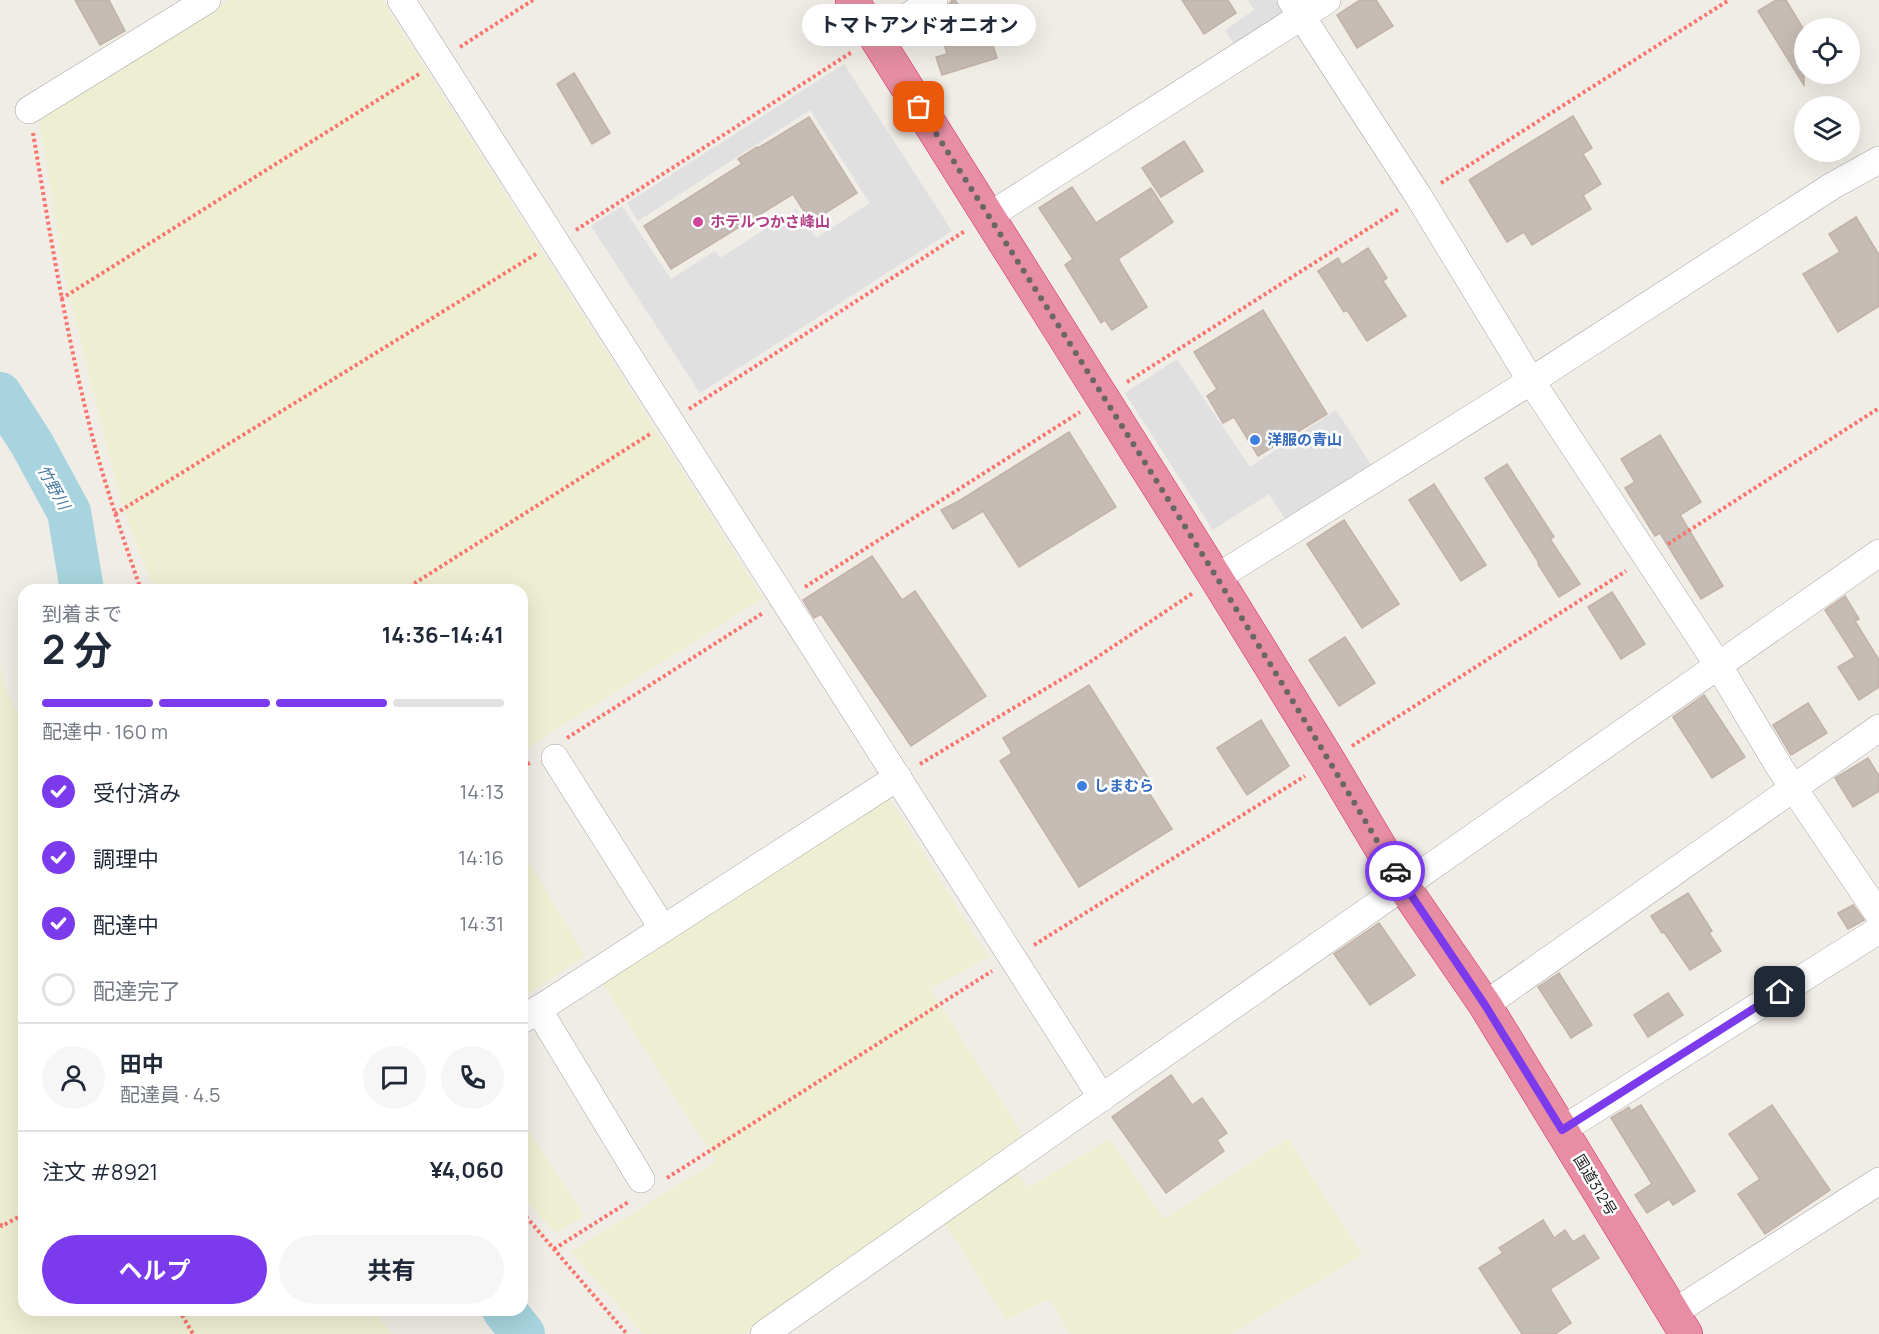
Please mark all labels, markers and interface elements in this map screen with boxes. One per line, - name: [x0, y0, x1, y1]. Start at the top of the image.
- callout: トマトアンドオニオン: [802, 5, 1036, 47]
- text: トマトアンドオニオン: [819, 11, 1019, 38]
- map controls: [1794, 18, 1860, 162]
- button: locate: [1794, 18, 1860, 84]
- pin: [893, 81, 944, 132]
- icon: bag: [902, 90, 935, 123]
- button: layers: [1794, 96, 1860, 162]
- place label: ホテルつかさ峰山: [710, 211, 830, 232]
- marker: ホテルつかさ峰山: [691, 215, 705, 229]
- place label: 洋服の青山: [1267, 429, 1342, 450]
- marker: 洋服の青山: [1248, 433, 1262, 447]
- water label: 竹野川: [33, 461, 76, 515]
- text: 到着まで: [42, 600, 122, 627]
- text: 14:36–14:41: [382, 620, 504, 650]
- text: 2 分: [42, 622, 112, 676]
- text: 配達中 · 160 m: [42, 718, 168, 745]
- icon: check: [42, 775, 75, 808]
- place label: しまむら: [1094, 775, 1154, 796]
- text: 受付済み: [93, 778, 181, 808]
- text: 14:13: [460, 778, 504, 805]
- marker: しまむら: [1075, 779, 1089, 793]
- icon: check: [42, 841, 75, 874]
- courier: [1365, 841, 1425, 901]
- text: 調理中: [93, 844, 159, 874]
- text: 14:16: [458, 844, 504, 871]
- icon: car: [1379, 855, 1412, 888]
- icon: check: [42, 907, 75, 940]
- text: 配達中: [93, 910, 159, 940]
- text: 14:31: [460, 910, 504, 937]
- pin: [1754, 966, 1805, 1017]
- icon: home: [1763, 975, 1796, 1008]
- text: 配達完了: [93, 976, 181, 1006]
- button: person: [42, 1046, 105, 1109]
- button: chat: [363, 1046, 426, 1109]
- button: phone: [441, 1046, 504, 1109]
- text: 田中: [120, 1049, 164, 1079]
- text: 配達員 · 4.5: [120, 1081, 221, 1108]
- street label: 国道312号: [1569, 1150, 1622, 1219]
- text: ¥4,060: [430, 1155, 504, 1185]
- text: 注文 #8921: [42, 1157, 158, 1187]
- button: ヘルプ: [42, 1235, 267, 1304]
- button: 共有: [279, 1235, 504, 1304]

